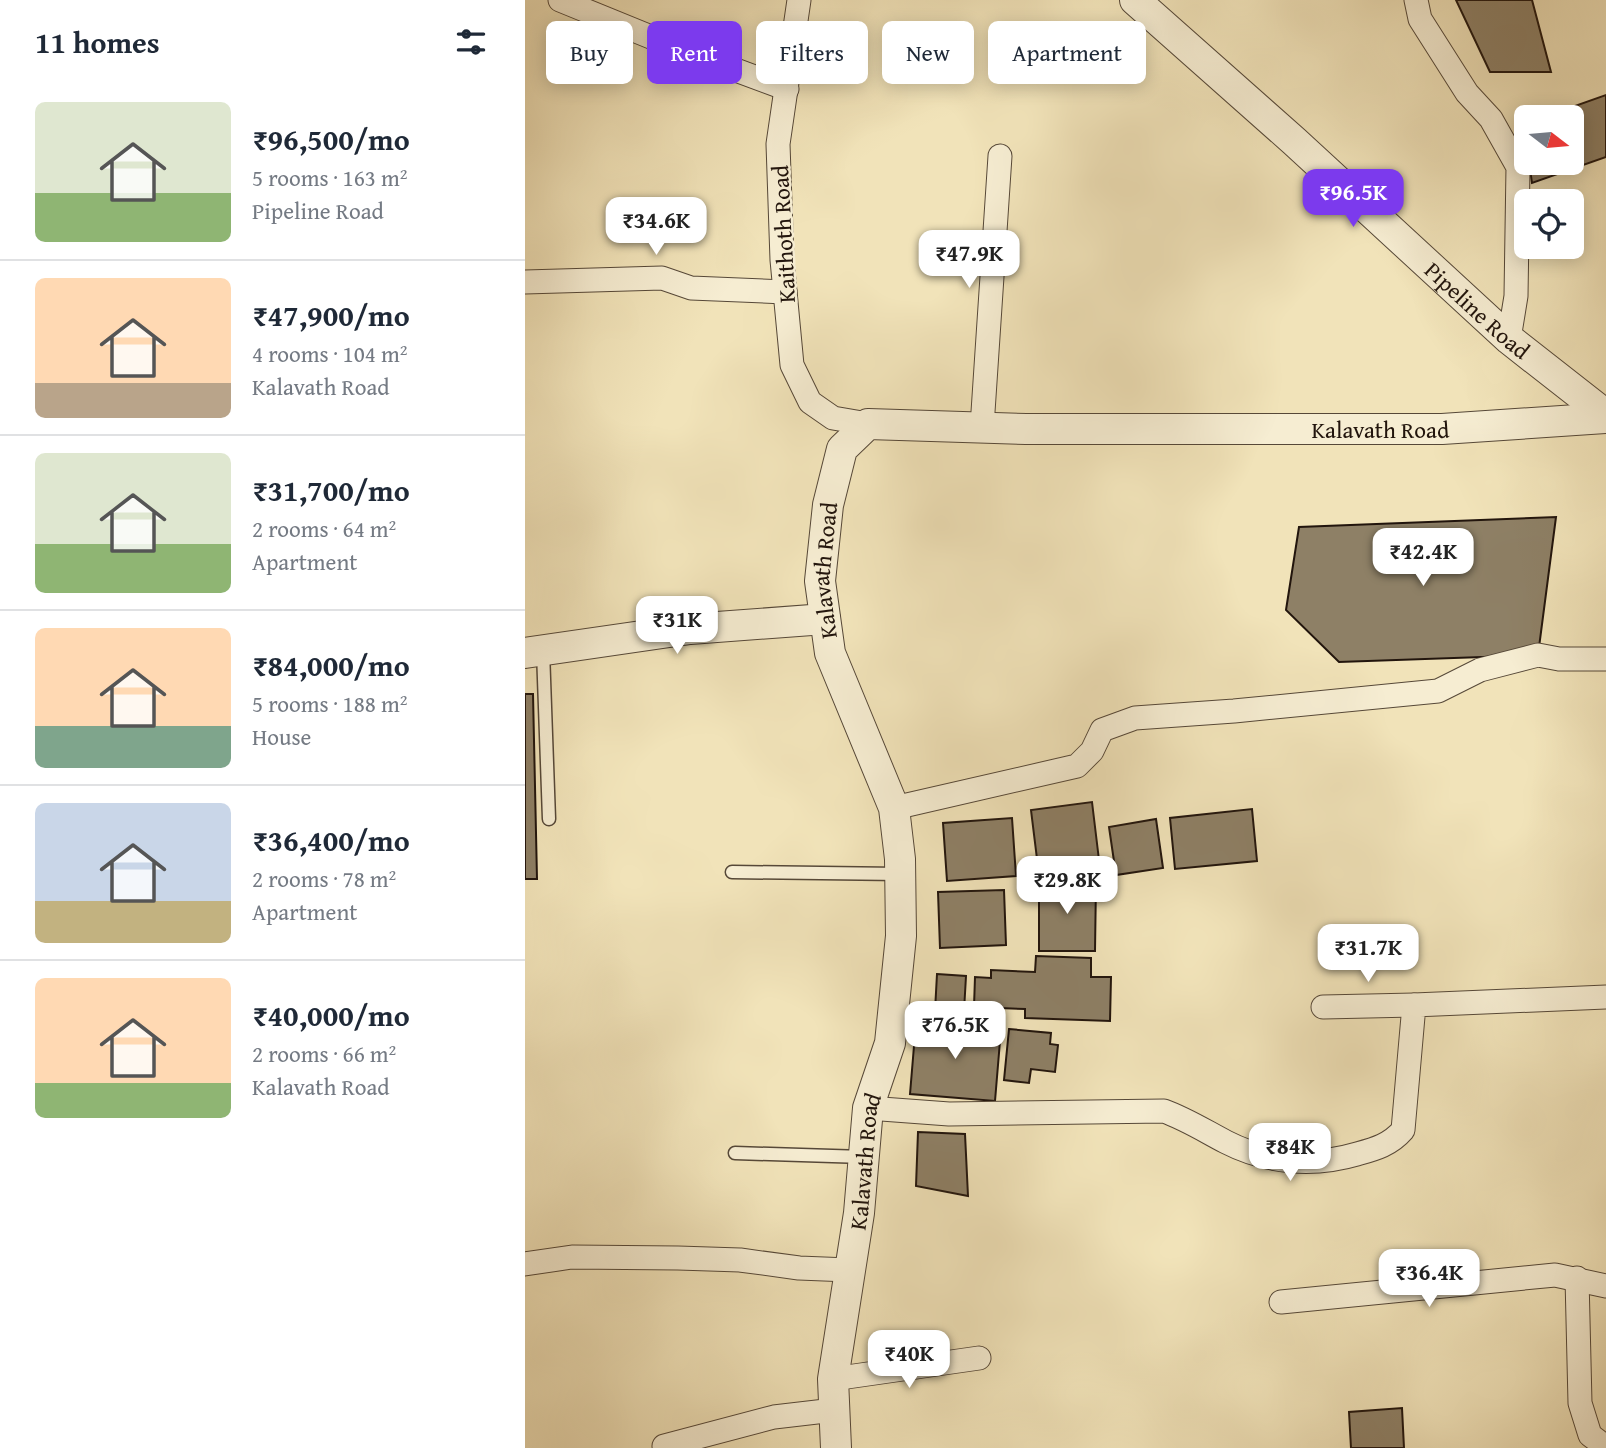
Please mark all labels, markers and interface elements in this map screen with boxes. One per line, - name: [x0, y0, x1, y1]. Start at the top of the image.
- text: 11 homes: [35, 20, 160, 64]
- chip: Buy: [546, 21, 633, 84]
- chip: Rent: [647, 21, 742, 84]
- chip: Filters: [756, 21, 868, 84]
- chip: New: [882, 21, 974, 84]
- chip: Apartment: [988, 21, 1146, 84]
- icon: filters: [452, 23, 490, 61]
- north arrow: [1514, 105, 1584, 175]
- map controls: [1514, 105, 1584, 259]
- text: ₹96,500/mo: [252, 117, 410, 161]
- icon: home: [91, 130, 175, 214]
- text: 5 rooms · 163 m²: [252, 161, 407, 194]
- street label: Kaithoth Road: [763, 164, 803, 304]
- pin: ₹96.5K: [1296, 170, 1410, 229]
- text: ₹96.5K: [1319, 175, 1387, 208]
- button: locate: [1514, 189, 1584, 259]
- text: Pipeline Road: [252, 194, 384, 227]
- pin: ₹34.6K: [599, 198, 713, 257]
- text: ₹34.6K: [622, 203, 690, 236]
- pin: ₹47.9K: [912, 230, 1026, 290]
- text: ₹47.9K: [935, 236, 1003, 269]
- street label: Pipeline Road: [1418, 253, 1538, 367]
- text: ₹47,900/mo: [252, 293, 410, 337]
- icon: home: [91, 306, 175, 390]
- text: 4 rooms · 104 m²: [252, 337, 407, 370]
- text: Kalavath Road: [252, 370, 390, 403]
- street label: Kalavath Road: [1311, 412, 1451, 446]
- text: ₹31,700/mo: [252, 468, 410, 512]
- icon: home: [91, 481, 175, 565]
- street label: Kalavath Road: [803, 500, 845, 641]
- text: 2 rooms · 64 m²: [252, 512, 396, 545]
- pin: ₹42.4K: [1366, 528, 1480, 588]
- text: ₹42.4K: [1389, 534, 1457, 567]
- text: Apartment: [252, 545, 357, 578]
- pin: ₹31K: [636, 596, 718, 656]
- text: ₹31K: [652, 602, 702, 635]
- text: ₹84,000/mo: [252, 643, 410, 687]
- icon: home: [91, 656, 175, 740]
- text: 5 rooms · 188 m²: [252, 687, 407, 720]
- text: House: [252, 720, 311, 753]
- text: ₹36,400/mo: [252, 818, 410, 862]
- icon: home: [91, 831, 175, 915]
- pin: ₹29.8K: [1010, 856, 1124, 916]
- text: 2 rooms · 78 m²: [252, 862, 396, 895]
- text: ₹29.8K: [1033, 862, 1101, 895]
- text: Apartment: [252, 895, 357, 928]
- pin: ₹31.7K: [1311, 925, 1425, 984]
- text: ₹31.7K: [1334, 930, 1402, 963]
- text: ₹40,000/mo: [252, 993, 410, 1037]
- pin: ₹76.5K: [898, 1002, 1012, 1061]
- icon: home: [91, 1006, 175, 1090]
- text: ₹76.5K: [921, 1007, 989, 1040]
- text: 2 rooms · 66 m²: [252, 1037, 396, 1070]
- text: Kalavath Road: [252, 1070, 390, 1103]
- street label: Kalavath Road: [840, 1087, 889, 1232]
- pin: ₹84K: [1249, 1124, 1331, 1183]
- text: ₹84K: [1265, 1129, 1315, 1162]
- pin: ₹36.4K: [1372, 1250, 1486, 1309]
- text: ₹36.4K: [1395, 1255, 1463, 1288]
- pin: ₹40K: [868, 1330, 950, 1390]
- text: ₹40K: [884, 1336, 934, 1369]

